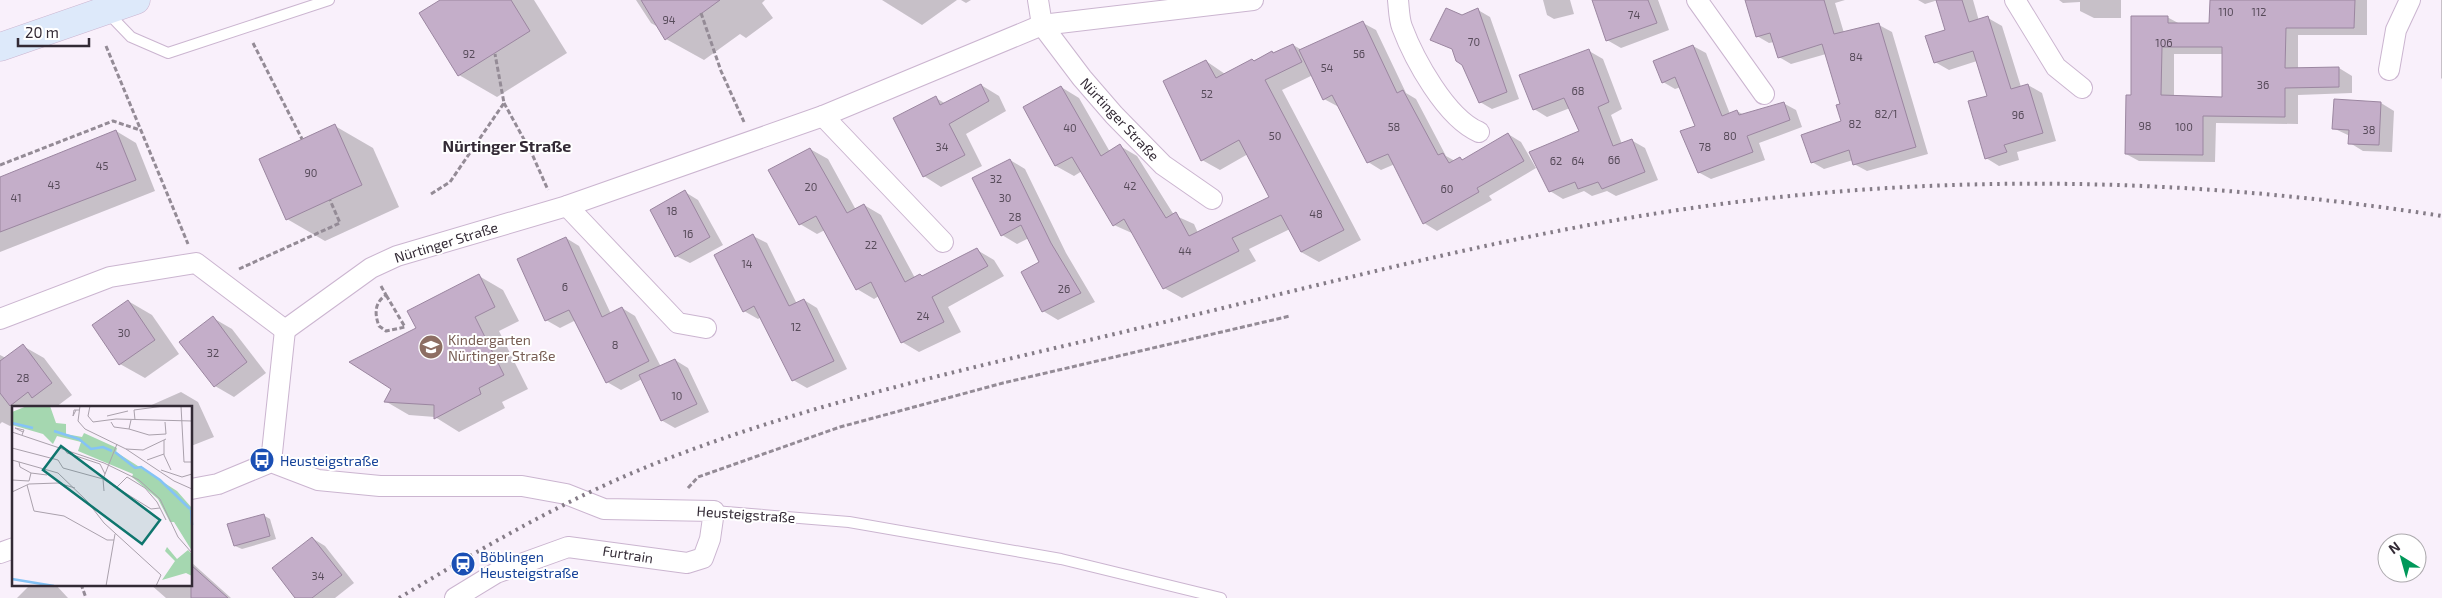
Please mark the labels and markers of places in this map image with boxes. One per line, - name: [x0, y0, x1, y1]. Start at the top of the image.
- place label: Kindergarten Nürtinger Straße: [448, 331, 556, 364]
- school or university icon: Kindergarten Nürtinger Straße: [418, 334, 444, 360]
- bus stop icon: Heusteigstraße: [249, 447, 275, 473]
- place label: Heusteigstraße: [280, 452, 379, 469]
- place label: Böblingen Heusteigstraße: [480, 548, 579, 581]
- station icon: Böblingen Heusteigstraße: [450, 551, 476, 577]

